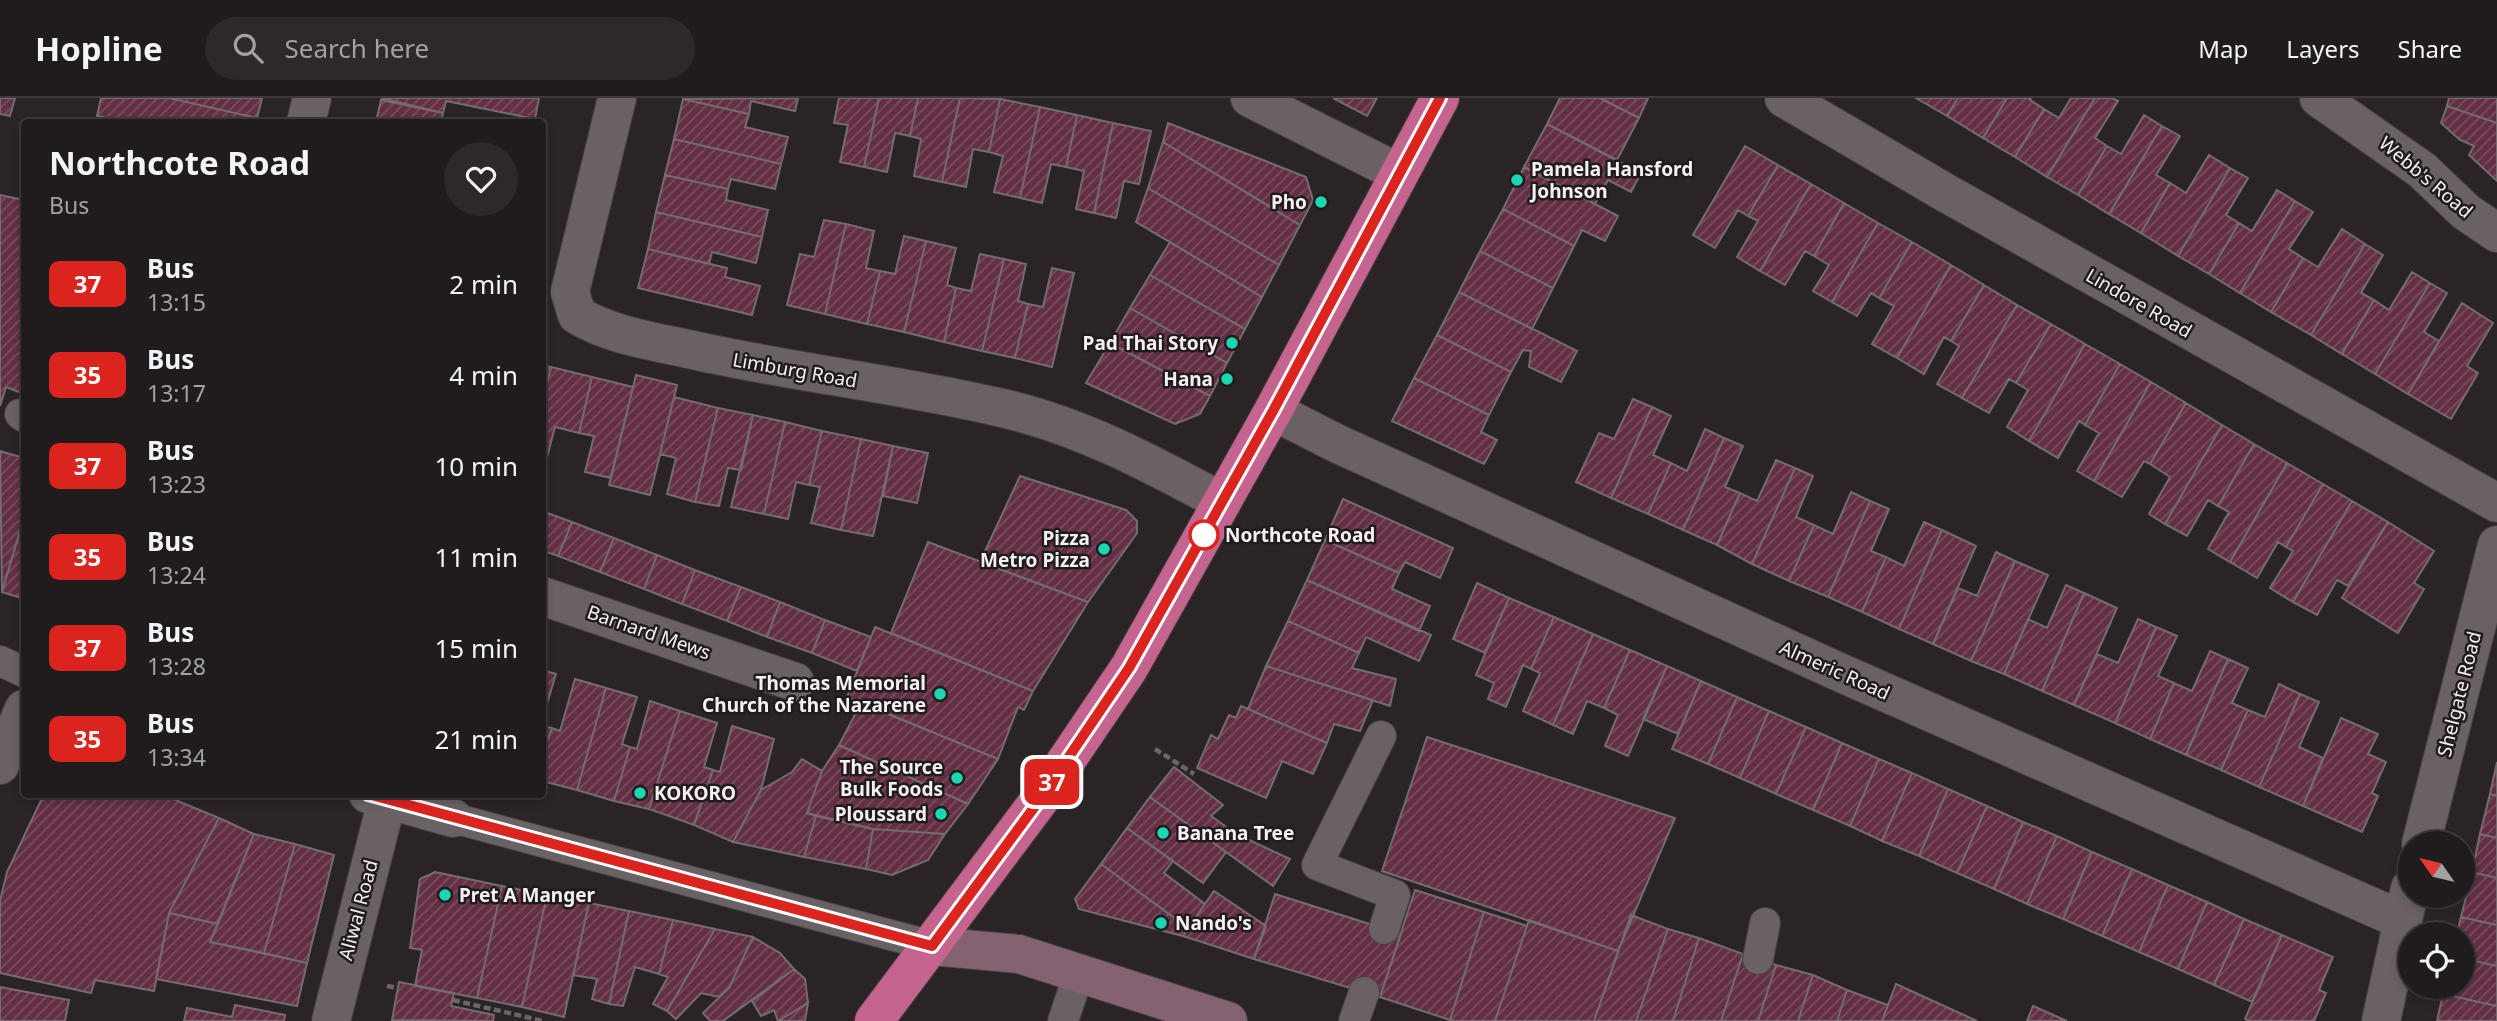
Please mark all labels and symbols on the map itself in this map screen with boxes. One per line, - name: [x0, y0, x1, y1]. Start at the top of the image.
- street label: Webb's Road: [2374, 130, 2478, 224]
- place label: Pamela Hansford Johnson: [1529, 156, 1693, 204]
- marker: Pamela Hansford Johnson: [1509, 172, 1525, 188]
- place label: Pho: [1271, 189, 1307, 215]
- marker: Pho: [1313, 194, 1329, 210]
- street label: Lindore Road: [2081, 262, 2197, 344]
- place label: Pad Thai Story: [1083, 330, 1218, 356]
- marker: Pad Thai Story: [1224, 335, 1240, 351]
- street label: Limburg Road: [731, 346, 859, 394]
- place label: Hana: [1163, 366, 1213, 392]
- marker: Hana: [1219, 371, 1235, 387]
- marker: Northcote Road: [1189, 520, 1219, 550]
- place label: Northcote Road: [1225, 522, 1375, 548]
- place label: Pizza Metro Pizza: [980, 525, 1090, 573]
- marker: Pizza Metro Pizza: [1096, 541, 1112, 557]
- street label: Barnard Mews: [584, 599, 714, 665]
- street label: Shelgate Road: [2431, 629, 2487, 759]
- street label: Almeric Road: [1776, 634, 1894, 706]
- place label: Thomas Memorial Church of the Nazarene: [702, 670, 926, 718]
- marker: Thomas Memorial Church of the Nazarene: [932, 686, 948, 702]
- place label: The Source Bulk Foods: [839, 754, 943, 802]
- line badge: 37: [1020, 759, 1084, 805]
- marker: The Source Bulk Foods: [949, 770, 965, 786]
- place label: KOKORO: [654, 780, 736, 806]
- marker: KOKORO: [632, 785, 648, 801]
- place label: Ploussard: [835, 801, 927, 827]
- marker: Ploussard: [933, 806, 949, 822]
- place label: Banana Tree: [1177, 820, 1294, 846]
- marker: Banana Tree: [1155, 825, 1171, 841]
- north arrow: [2398, 831, 2474, 908]
- street label: Aliwal Road: [332, 857, 384, 963]
- place label: Pret A Manger: [459, 882, 596, 908]
- marker: Pret A Manger: [437, 887, 453, 903]
- place label: Nando's: [1175, 910, 1252, 936]
- marker: Nando's: [1153, 915, 1169, 931]

